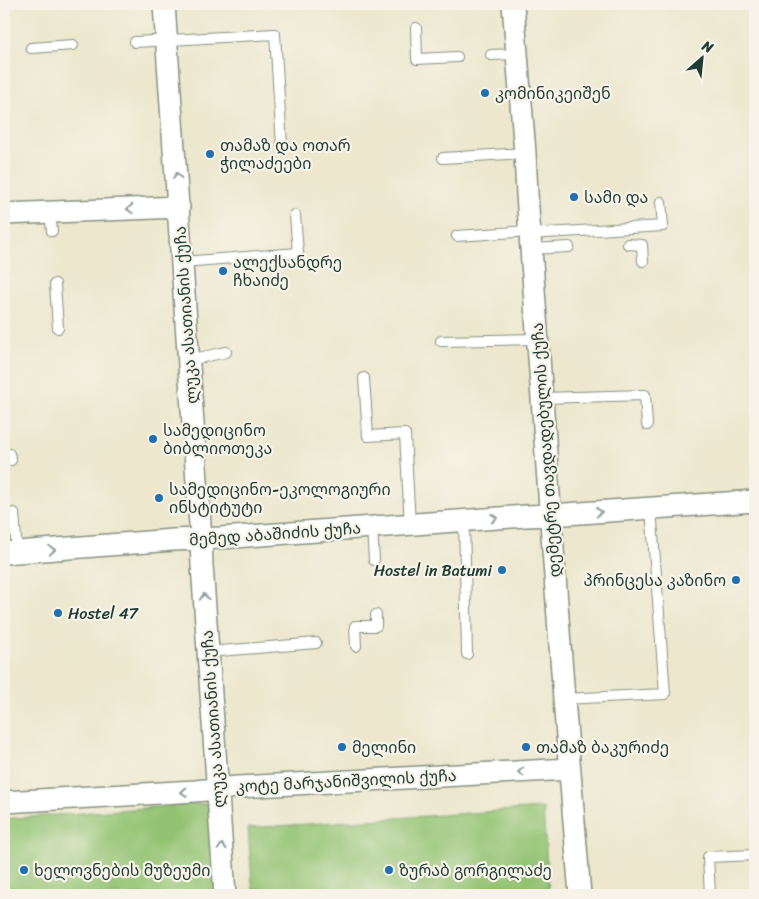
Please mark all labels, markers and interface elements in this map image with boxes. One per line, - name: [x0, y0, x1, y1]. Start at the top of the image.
- north arrow: [676, 32, 726, 82]
- text: N: [697, 33, 718, 60]
- place label: კომინიკეიშენ: [495, 79, 611, 108]
- marker: კომინიკეიშენ: [479, 87, 491, 99]
- place label: თამაზ და ოთარ ჭილაძეები: [220, 131, 351, 178]
- marker: თამაზ და ოთარ ჭილაძეები: [204, 148, 216, 160]
- one-way arrow: [171, 172, 182, 180]
- place label: სამი და: [584, 183, 648, 212]
- marker: სამი და: [568, 191, 580, 203]
- one-way arrow: [126, 204, 134, 215]
- street label: ლუკა ასათიანის ქუჩა: [165, 225, 207, 405]
- place label: ალექსანდრე ჩხაიძე: [233, 248, 342, 295]
- marker: ალექსანდრე ჩხაიძე: [217, 265, 229, 277]
- street label: დემეტრე თავდადებულის ქუჩა: [523, 322, 569, 578]
- place label: სამედიცინო ბიბლიოთეკა: [163, 416, 272, 463]
- marker: სამედიცინო ბიბლიოთეკა: [147, 433, 159, 445]
- place label: სამედიცინო-ეკოლოგიური ინსტიტუტი: [169, 475, 391, 522]
- marker: სამედიცინო-ეკოლოგიური ინსტიტუტი: [153, 492, 165, 504]
- one-way arrow: [595, 507, 603, 518]
- one-way arrow: [491, 513, 499, 524]
- street label: მემედ აბაშიძის ქუჩა: [188, 514, 362, 554]
- one-way arrow: [49, 544, 57, 555]
- place label: Hostel in Batumi: [374, 556, 493, 585]
- marker: Hostel in Batumi: [496, 564, 508, 576]
- place label: პრინცესა კაზინო: [583, 566, 726, 595]
- marker: პრინცესა კაზინო: [730, 574, 742, 586]
- one-way arrow: [199, 593, 210, 601]
- place label: Hostel 47: [68, 599, 139, 628]
- marker: Hostel 47: [52, 607, 64, 619]
- street label: ლუკა ასათიანის ქუჩა: [192, 629, 234, 809]
- place label: მელინი: [352, 733, 416, 762]
- place label: თამაზ ბაკურიძე: [536, 733, 669, 762]
- marker: მელინი: [336, 741, 348, 753]
- marker: თამაზ ბაკურიძე: [520, 741, 532, 753]
- street label: კოტე მარჯანიშვილის ქუჩა: [235, 761, 457, 801]
- one-way arrow: [517, 767, 525, 778]
- one-way arrow: [180, 786, 188, 797]
- one-way arrow: [216, 842, 227, 850]
- place label: ხელოვნების მუზეუმი: [34, 856, 211, 885]
- place label: ზურაბ გორგილაძე: [399, 856, 552, 885]
- marker: ხელოვნების მუზეუმი: [18, 864, 30, 876]
- marker: ზურაბ გორგილაძე: [383, 864, 395, 876]

